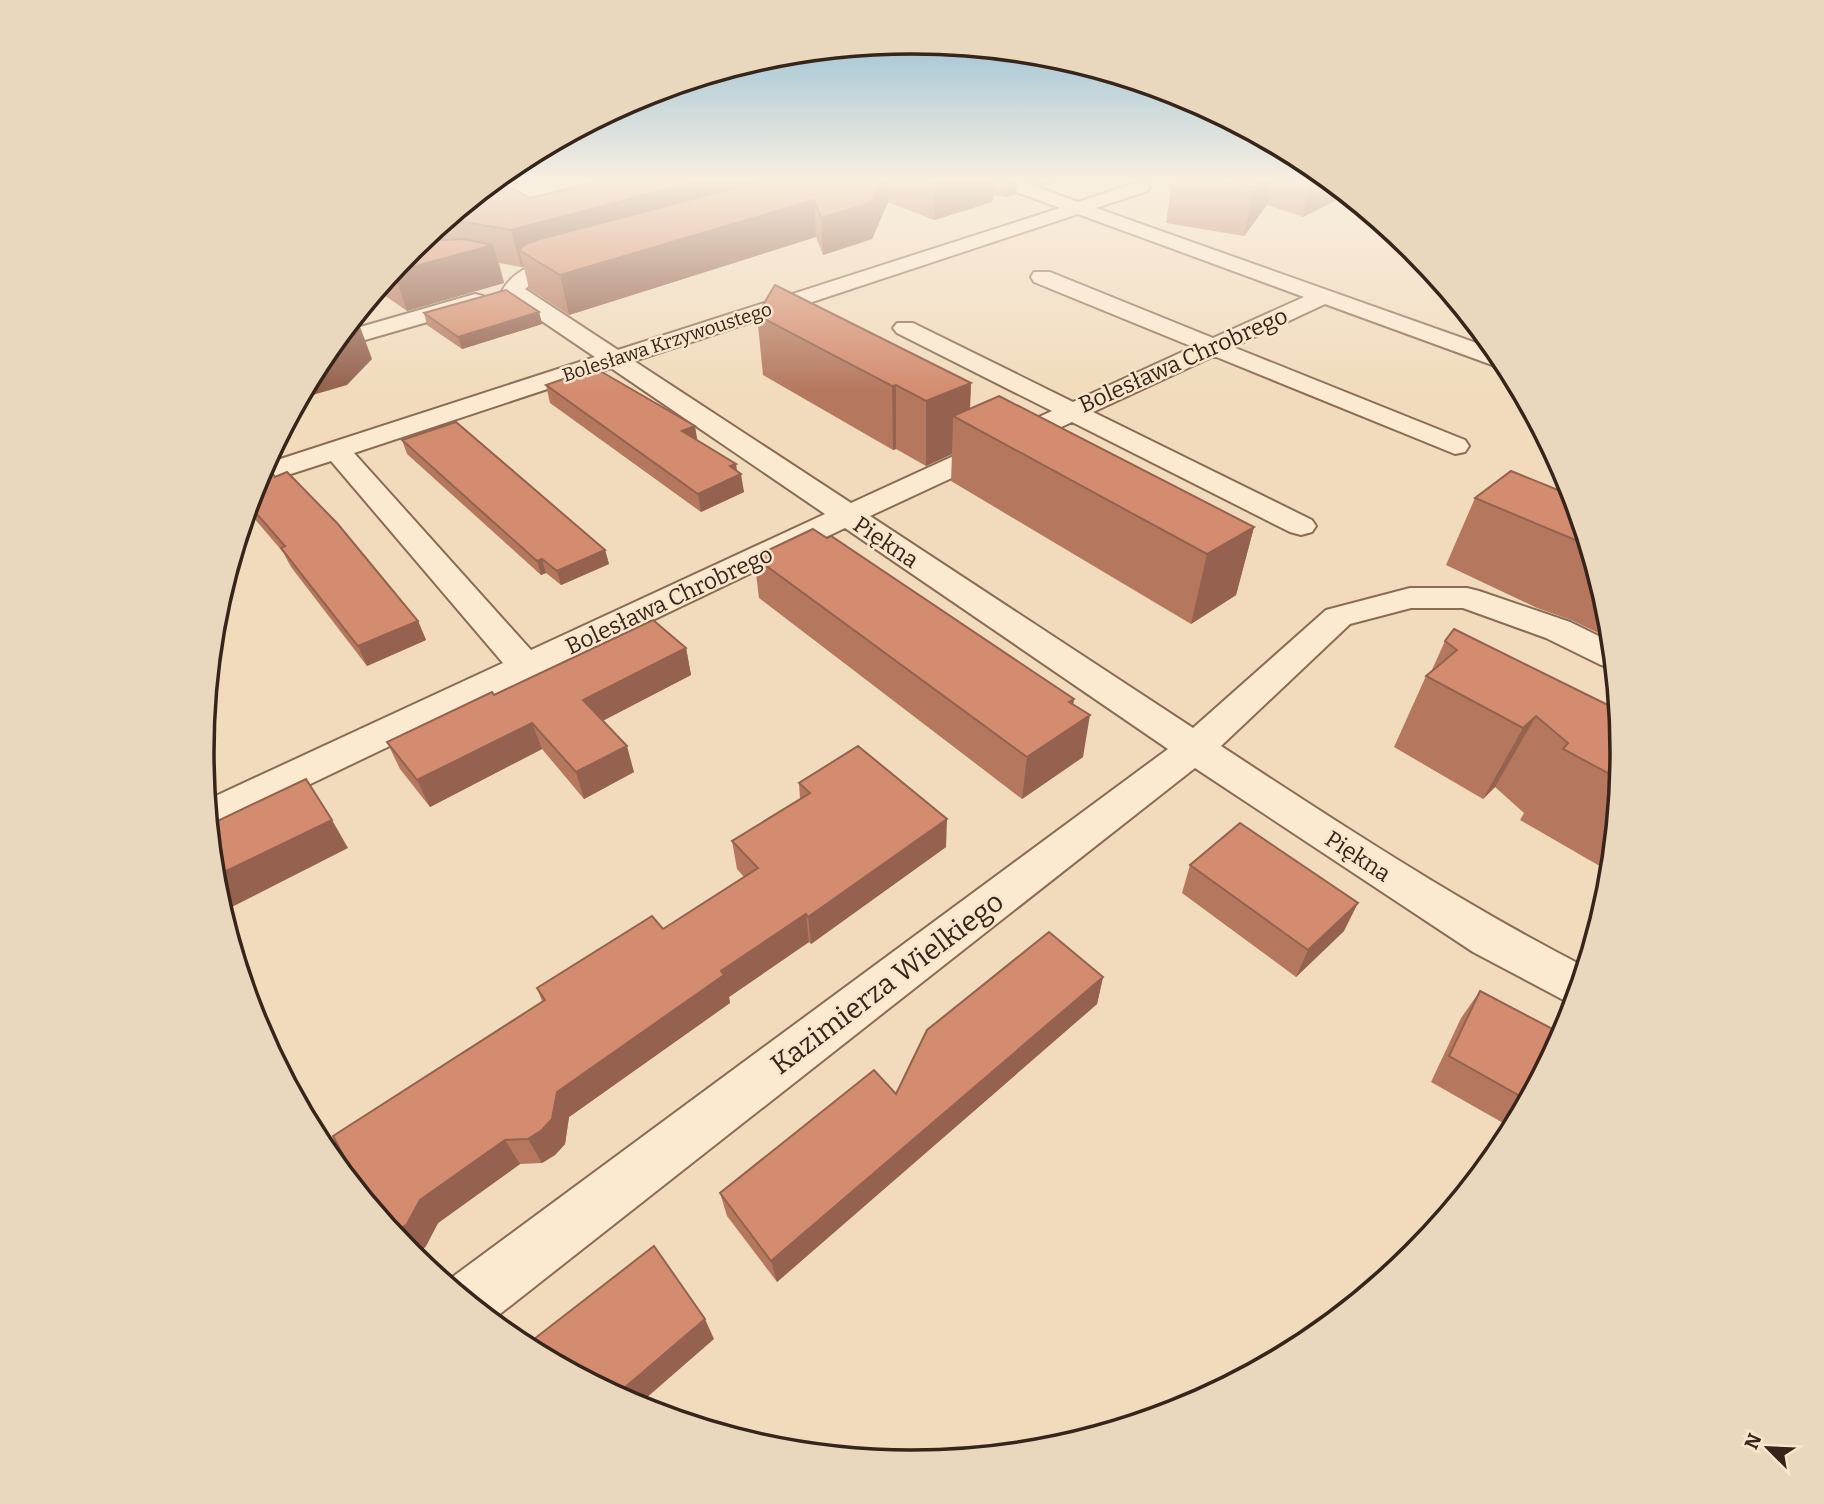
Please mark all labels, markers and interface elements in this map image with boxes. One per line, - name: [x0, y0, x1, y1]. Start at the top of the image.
- street label: Bolesława Krzywoustego: [559, 297, 775, 387]
- street label: Bolesława Chrobrego: [1074, 301, 1292, 419]
- street label: Piękna: [848, 510, 924, 574]
- street label: Bolesława Chrobrego: [561, 540, 777, 660]
- street label: Piękna: [1320, 824, 1396, 888]
- street label: Kazimierza Wielkiego: [764, 885, 1010, 1081]
- north arrow: [1733, 1413, 1803, 1483]
- text: N: [1739, 1430, 1767, 1453]

